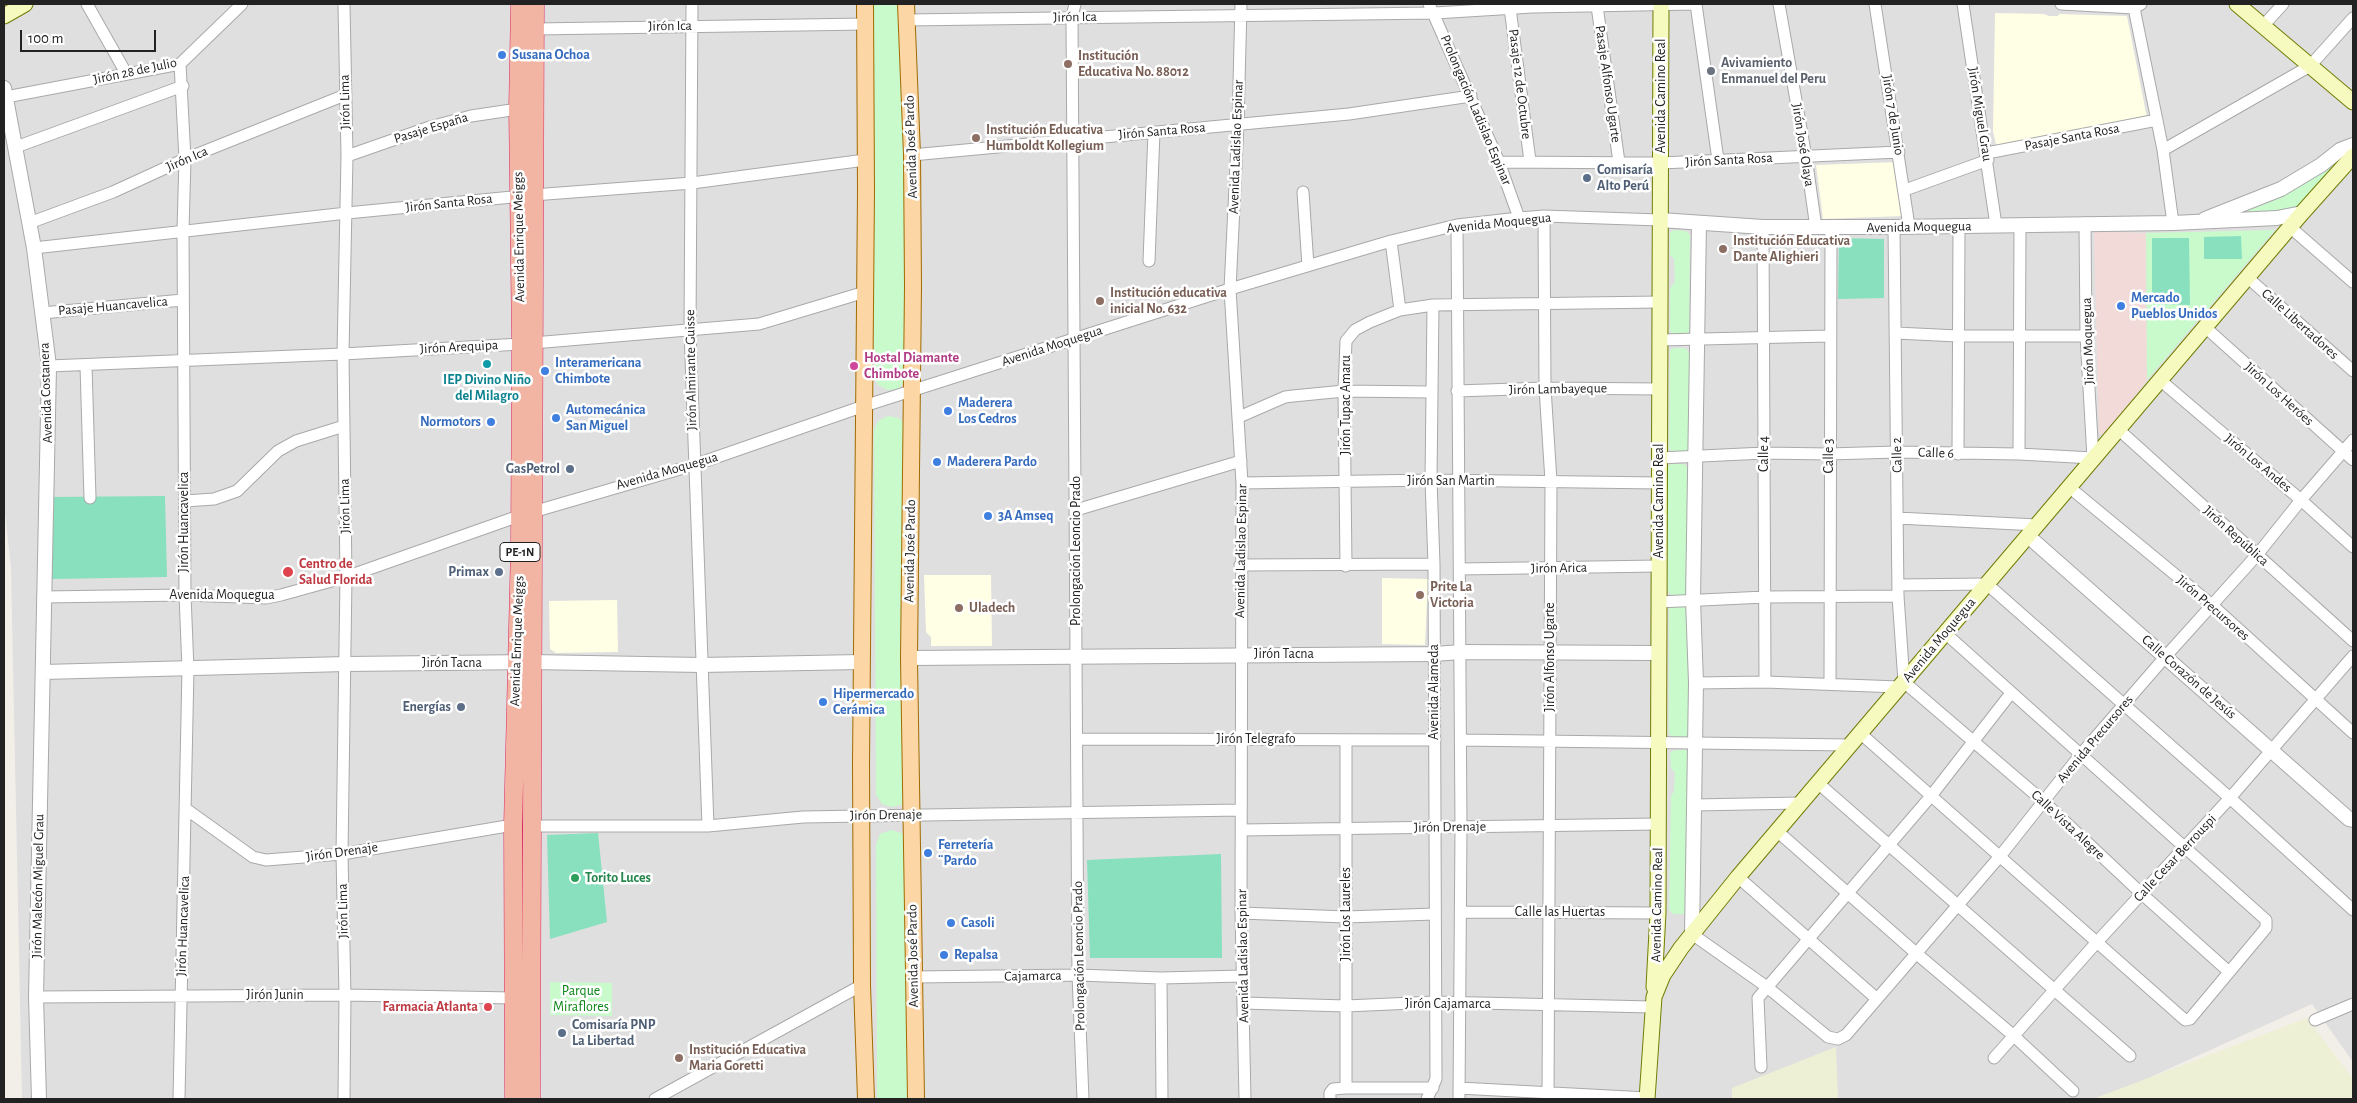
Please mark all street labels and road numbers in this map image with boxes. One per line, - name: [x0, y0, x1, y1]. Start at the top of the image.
- street label: Jirón Ica: [1053, 8, 1097, 26]
- street label: Jirón Ica: [648, 17, 692, 35]
- street label: Pasaje Alfonso Ugarte: [1591, 24, 1625, 144]
- street label: Pasaje 12 de Octubre: [1505, 28, 1535, 140]
- street label: Prolongación Ladislao Espinar: [1437, 32, 1515, 188]
- street label: Avenida Camino Real: [1653, 39, 1669, 153]
- street label: Jirón 28 de Julio: [92, 54, 178, 88]
- street label: Jirón Miguel Grau: [1964, 66, 1996, 162]
- street label: Jirón Lima: [336, 74, 354, 130]
- street label: Jirón 7 de Junio: [1878, 74, 1908, 156]
- street label: Avenida Ladislao Espinar: [1225, 80, 1247, 214]
- street label: Avenida José Pardo: [901, 95, 921, 199]
- street label: Jirón José Olaya: [1788, 102, 1818, 188]
- street label: Pasaje España: [392, 109, 470, 147]
- street label: Jirón Santa Rosa: [1118, 119, 1206, 143]
- street label: Pasaje Santa Rosa: [2023, 120, 2121, 154]
- street label: Jirón Ica: [164, 143, 210, 175]
- street label: Jirón Santa Rosa: [1685, 149, 1773, 171]
- street label: Avenida Enrique Meiggs: [509, 172, 529, 302]
- street label: Jirón Santa Rosa: [405, 190, 493, 216]
- street label: Avenida Moquegua: [1446, 209, 1552, 237]
- street label: Avenida Moquegua: [1866, 218, 1972, 236]
- street label: Calle Libertadores: [2258, 285, 2342, 363]
- street label: Pasaje Huancavelica: [58, 293, 168, 319]
- street label: Jirón Moquegua: [2078, 297, 2098, 385]
- street label: Jirón Almirante Guisse: [682, 309, 700, 431]
- street label: Avenida Moquegua: [999, 322, 1105, 370]
- street label: Jirón Arequipa: [419, 337, 499, 357]
- street label: Avenida Costanera: [36, 342, 56, 444]
- street label: Jirón Tupac Amaru: [1338, 355, 1354, 455]
- street label: Jirón Los Heróes: [2241, 359, 2317, 429]
- street label: Jirón Lambayeque: [1509, 380, 1607, 398]
- street label: Jirón Los Andes: [2221, 430, 2295, 496]
- street label: Calle 4: [1756, 436, 1772, 472]
- street label: Calle 2: [1888, 437, 1906, 473]
- street label: Calle 3: [1821, 438, 1837, 474]
- street label: Avenida Camino Real: [1651, 444, 1667, 558]
- street label: Calle 6: [1918, 444, 1954, 462]
- street label: Avenida Moquegua: [614, 448, 720, 494]
- street label: Jirón Huancavelica: [176, 472, 192, 572]
- street label: Jirón San Martin: [1407, 473, 1495, 489]
- street label: Prolongación Leoncio Prado: [1068, 476, 1084, 626]
- street label: Jirón Lima: [336, 478, 354, 534]
- street label: Avenida Ladislao Espinar: [1231, 484, 1251, 618]
- street label: Avenida José Pardo: [901, 499, 919, 603]
- street label: Jirón República: [2200, 502, 2272, 570]
- road number: PE-1N: [500, 542, 540, 562]
- street label: Jirón Arica: [1531, 559, 1587, 577]
- street label: Jirón Precursores: [2173, 572, 2253, 644]
- street label: Avenida Enrique Meiggs: [506, 575, 528, 707]
- street label: Avenida Moquegua: [169, 587, 275, 603]
- street label: Avenida Moquegua: [1899, 594, 1979, 686]
- street label: Jirón Alfonso Ugarte: [1542, 602, 1558, 712]
- street label: Calle Corazón de Jesús: [2138, 631, 2240, 723]
- street label: Avenida Alameda: [1426, 644, 1442, 740]
- street label: Jirón Tacna: [1254, 646, 1314, 662]
- street label: Jirón Tacna: [422, 655, 482, 671]
- street label: Avenida Precursores: [2053, 692, 2137, 786]
- street label: Jirón Telegrafo: [1216, 731, 1296, 747]
- street label: Calle Vista Alegre: [2028, 787, 2108, 863]
- street label: Jirón Drenaje: [850, 806, 922, 824]
- street label: Calle Cesar Berrouspi: [2130, 811, 2220, 905]
- street label: Jirón Malecón Miguel Grau: [28, 814, 48, 958]
- street label: Jirón Drenaje: [1414, 818, 1486, 836]
- street label: Jirón Drenaje: [305, 839, 379, 865]
- street label: Avenida Camino Real: [1648, 847, 1666, 963]
- street label: Jirón Los Laureles: [1338, 867, 1354, 961]
- street label: Jirón Huancavelica: [173, 875, 193, 977]
- street label: Prolongación Leoncio Prado: [1069, 881, 1089, 1031]
- street label: Jirón Lima: [334, 883, 352, 939]
- street label: Avenida Ladislao Espinar: [1233, 889, 1253, 1023]
- street label: Avenida José Pardo: [904, 904, 922, 1008]
- street label: Calle las Huertas: [1515, 904, 1605, 920]
- street label: Cajamarca: [1004, 967, 1062, 985]
- street label: Jirón Junin: [246, 987, 304, 1003]
- street label: Jirón Cajamarca: [1405, 996, 1491, 1012]

